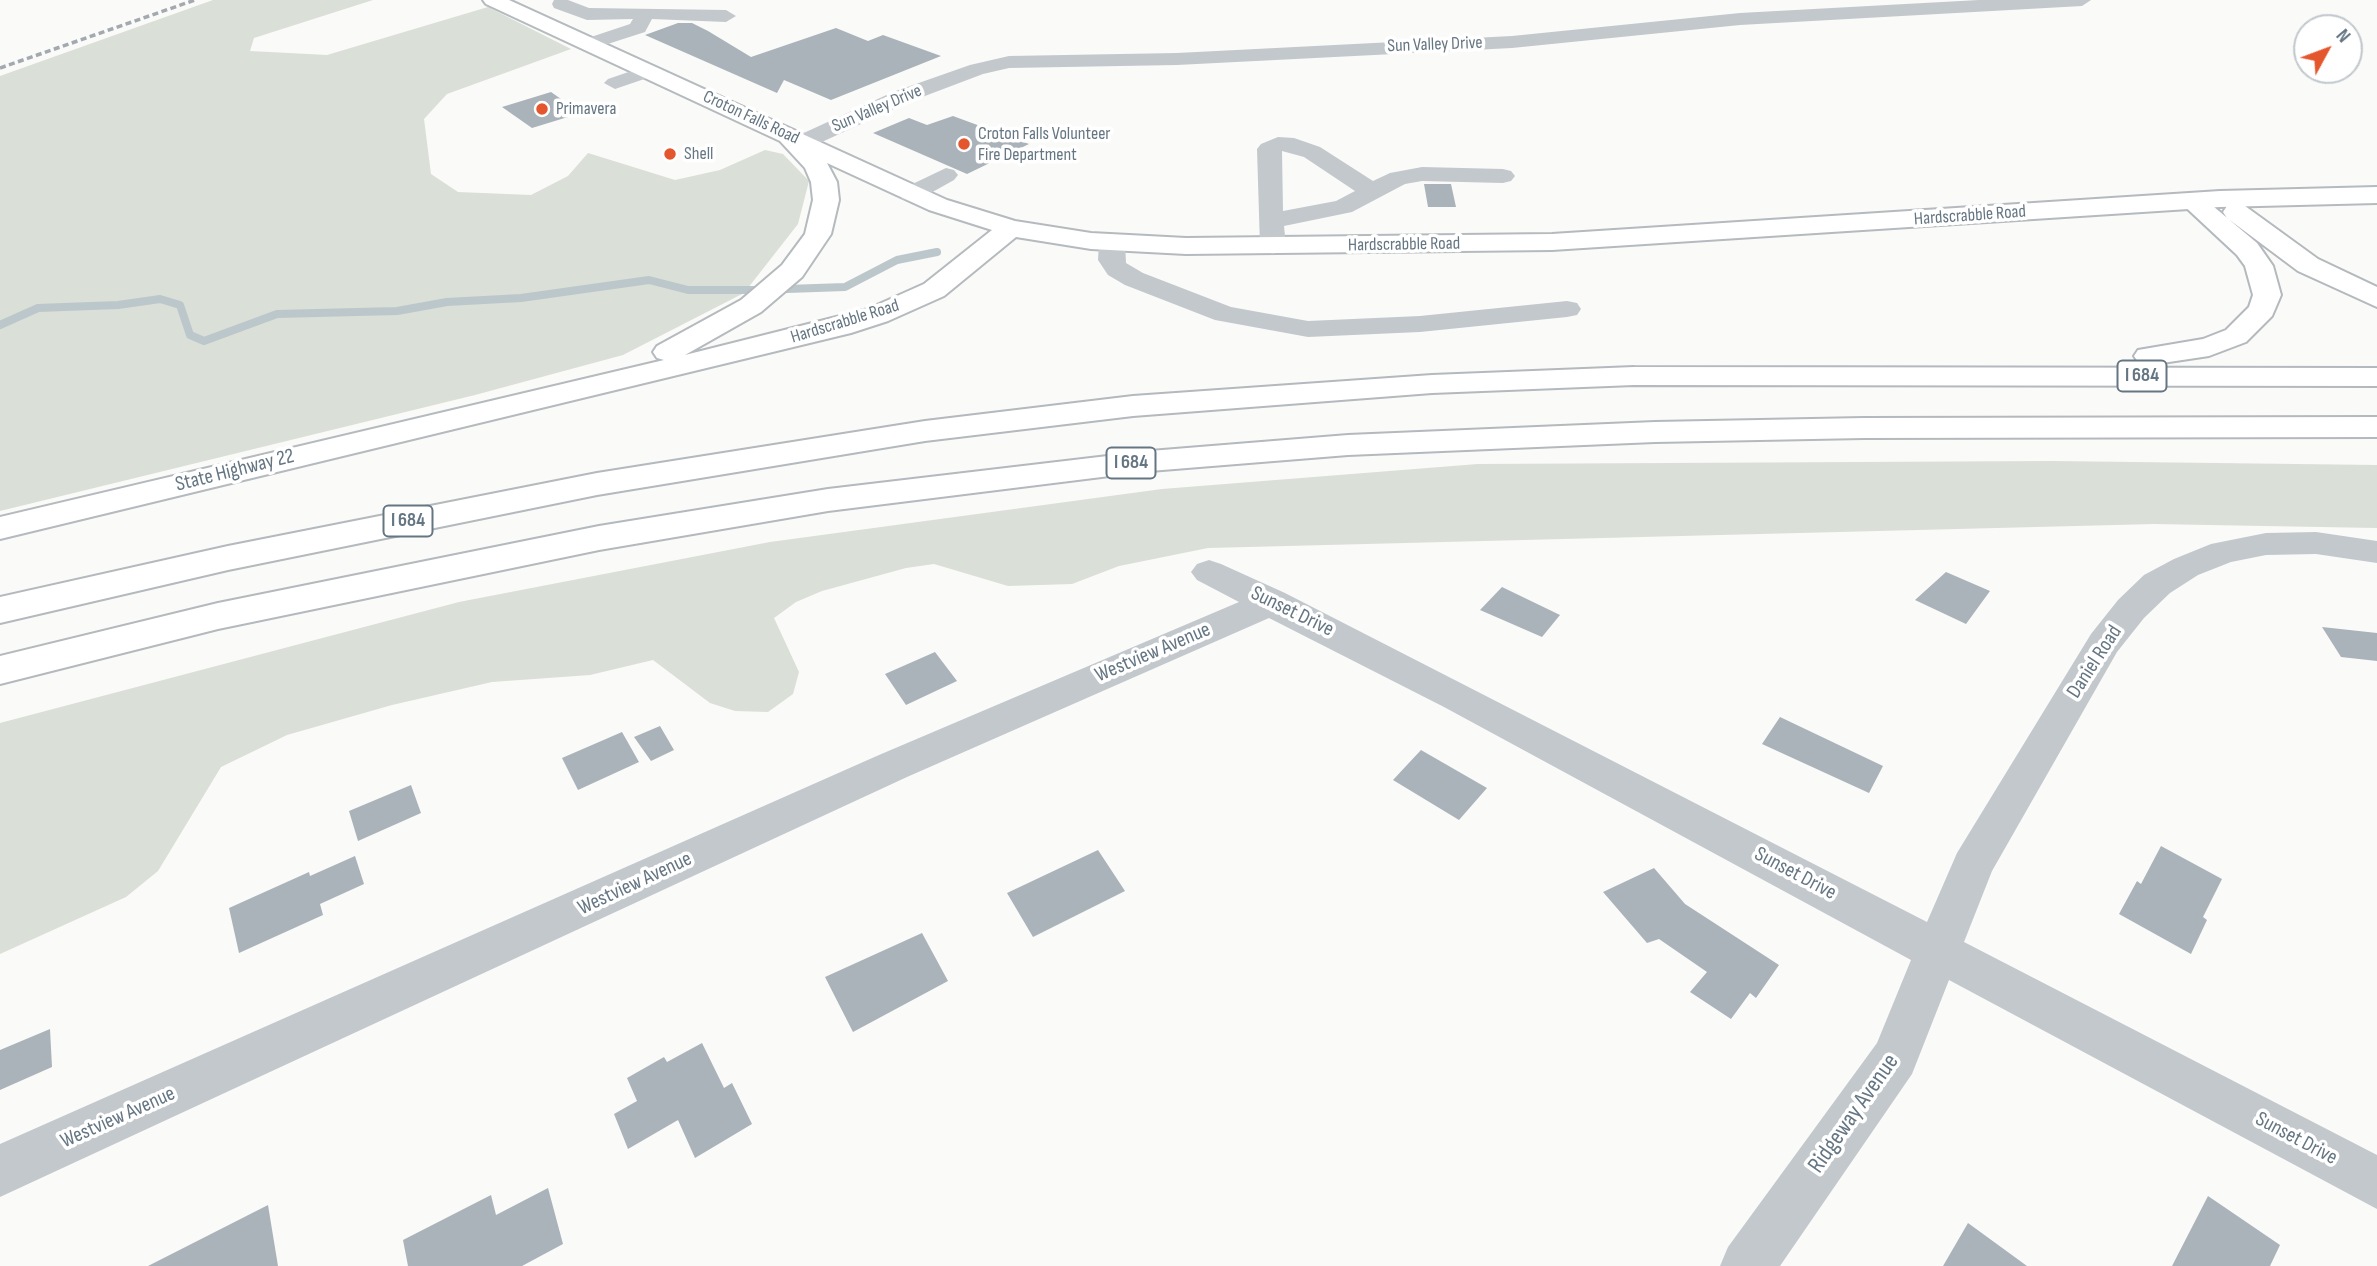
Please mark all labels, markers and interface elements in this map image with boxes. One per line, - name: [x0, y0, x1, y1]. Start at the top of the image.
- north arrow: [2293, 14, 2363, 84]
- text: N: [2331, 25, 2355, 48]
- street label: Sun Valley Drive: [1387, 33, 1483, 57]
- street label: Sun Valley Drive: [829, 80, 925, 138]
- street label: Croton Falls Road: [699, 86, 803, 150]
- place label: Primavera: [556, 98, 616, 120]
- marker: Primavera: [534, 101, 550, 117]
- place label: Croton Falls Volunteer Fire Department: [978, 123, 1111, 166]
- marker: Croton Falls Volunteer Fire Department: [956, 136, 972, 152]
- place label: Shell: [684, 143, 713, 165]
- marker: Shell: [662, 146, 678, 162]
- street label: Hardscrabble Road: [1913, 201, 2027, 231]
- street label: Hardscrabble Road: [1348, 233, 1460, 257]
- street label: Hardscrabble Road: [788, 295, 902, 349]
- road number: I 684: [2118, 360, 2166, 392]
- street label: State Highway 22: [173, 444, 297, 498]
- road number: I 684: [1106, 447, 1156, 478]
- road number: I 684: [384, 506, 432, 536]
- street label: Sunset Drive: [1246, 581, 1338, 643]
- street label: Westview Avenue: [1092, 617, 1214, 689]
- street label: Daniel Road: [2062, 621, 2128, 703]
- street label: Sunset Drive: [1750, 842, 1840, 906]
- street label: Westview Avenue: [574, 847, 696, 921]
- street label: Ridgeway Avenue: [1802, 1049, 1906, 1179]
- street label: Westview Avenue: [57, 1082, 179, 1154]
- street label: Sunset Drive: [2251, 1107, 2341, 1171]

